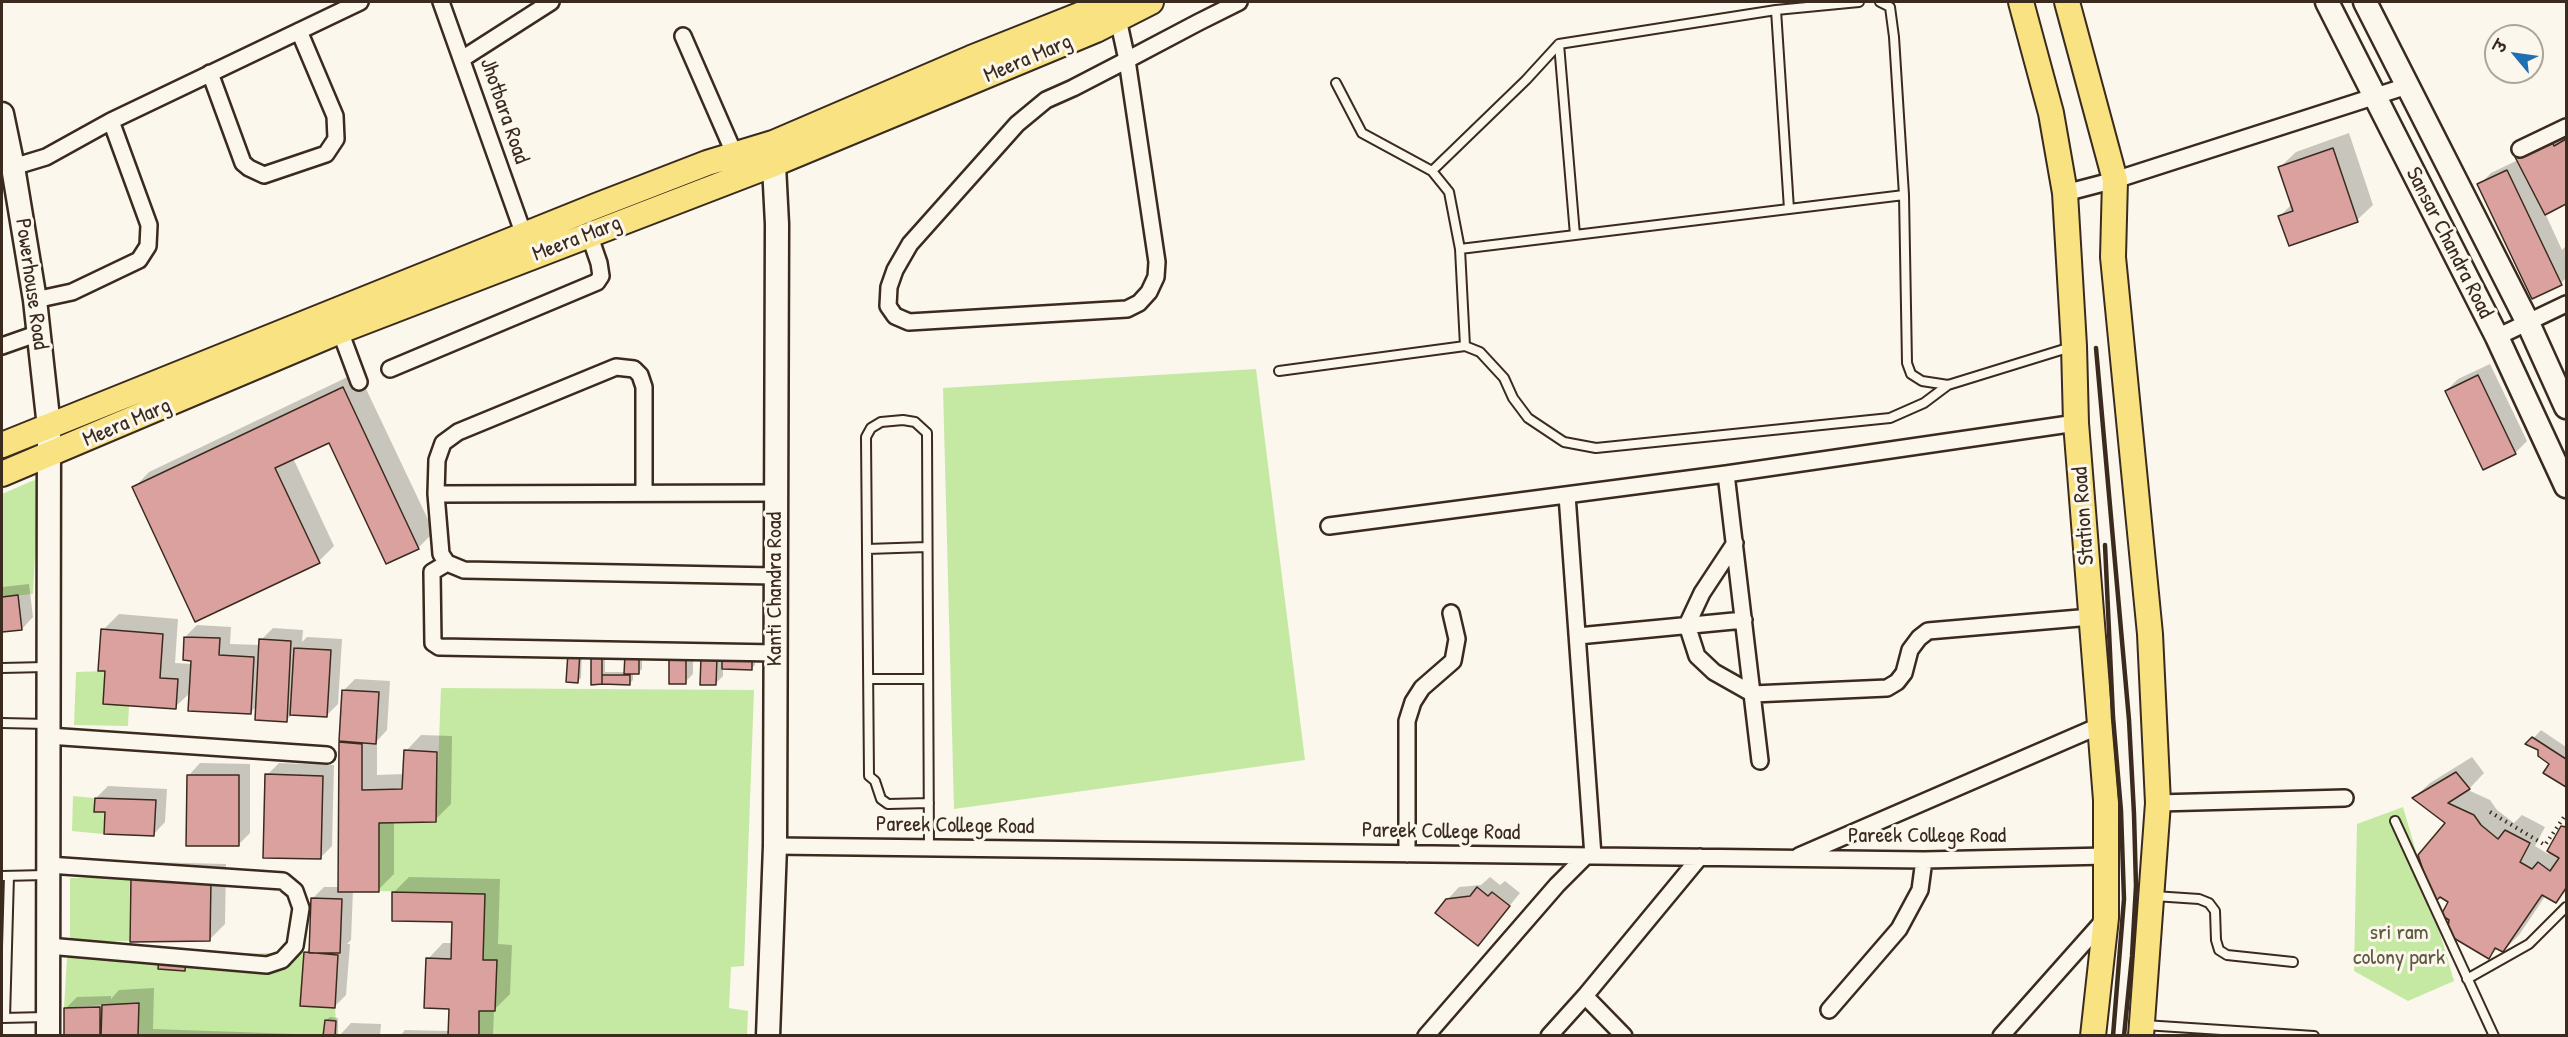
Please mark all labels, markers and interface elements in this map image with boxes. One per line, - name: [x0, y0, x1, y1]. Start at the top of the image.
- north arrow: [2484, 24, 2544, 84]
- street label: Meera Marg: [980, 29, 1076, 89]
- text: उ: [2488, 36, 2512, 56]
- street label: Jhotbara Road: [474, 55, 534, 167]
- street label: Sansar Chandra Road: [2400, 163, 2498, 323]
- street label: Meera Marg: [529, 210, 625, 268]
- street label: Powerhouse Road: [9, 217, 53, 351]
- street label: Meera Marg: [79, 393, 175, 453]
- street label: Station Road: [2067, 466, 2101, 566]
- street label: Kanti Chandra Road: [762, 512, 788, 666]
- street label: Pareek College Road: [876, 811, 1034, 841]
- street label: Pareek College Road: [1362, 817, 1520, 847]
- street label: Pareek College Road: [1848, 823, 2006, 849]
- park label: sri ram colony park: [2353, 920, 2445, 972]

